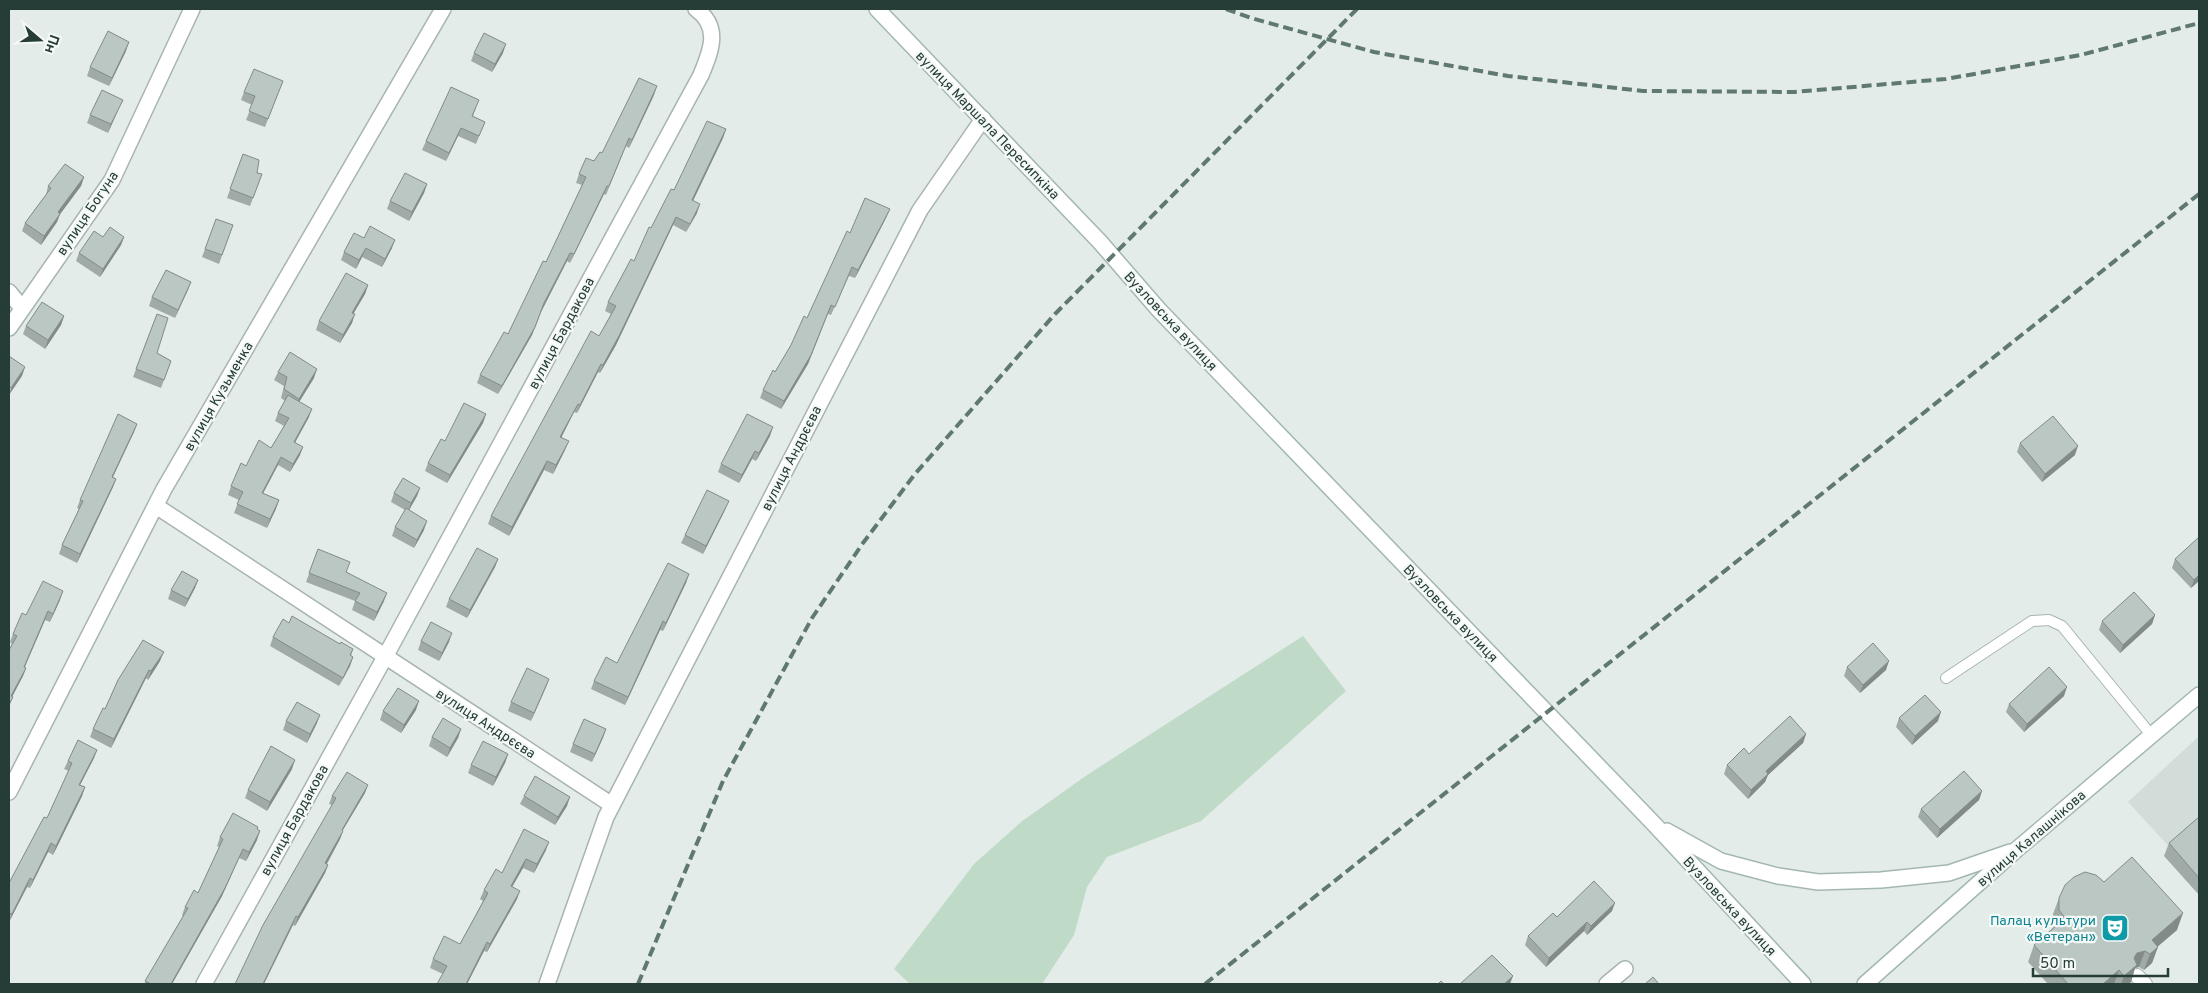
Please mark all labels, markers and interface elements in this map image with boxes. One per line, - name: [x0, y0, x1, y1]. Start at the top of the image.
- north arrow: [15, 15, 65, 65]
- text: Пн: [40, 32, 62, 55]
- street label: вулиця Маршала Пересипкіна: [911, 48, 1062, 204]
- street label: вулиця Богуна: [54, 168, 123, 259]
- street label: Вузловська вулиця: [1120, 269, 1220, 375]
- street label: вулиця Бардакова: [526, 275, 599, 392]
- street label: вулиця Кузьменка: [181, 339, 257, 454]
- street label: вулиця Андрєєва: [759, 403, 826, 514]
- street label: Вузловська вулиця: [1399, 562, 1501, 667]
- street label: вулиця Андрєєва: [432, 686, 538, 763]
- street label: вулиця Бардакова: [258, 762, 333, 879]
- street label: вулиця Калашнікова: [1974, 787, 2090, 891]
- street label: Вузловська вулиця: [1679, 854, 1779, 960]
- place label: Палац культури «Ветеран»: [1990, 913, 2096, 946]
- theatre icon: Палац культури «Ветеран»: [2100, 913, 2130, 943]
- scale bar: [2033, 946, 2168, 978]
- text: 50 m: [2040, 955, 2075, 974]

